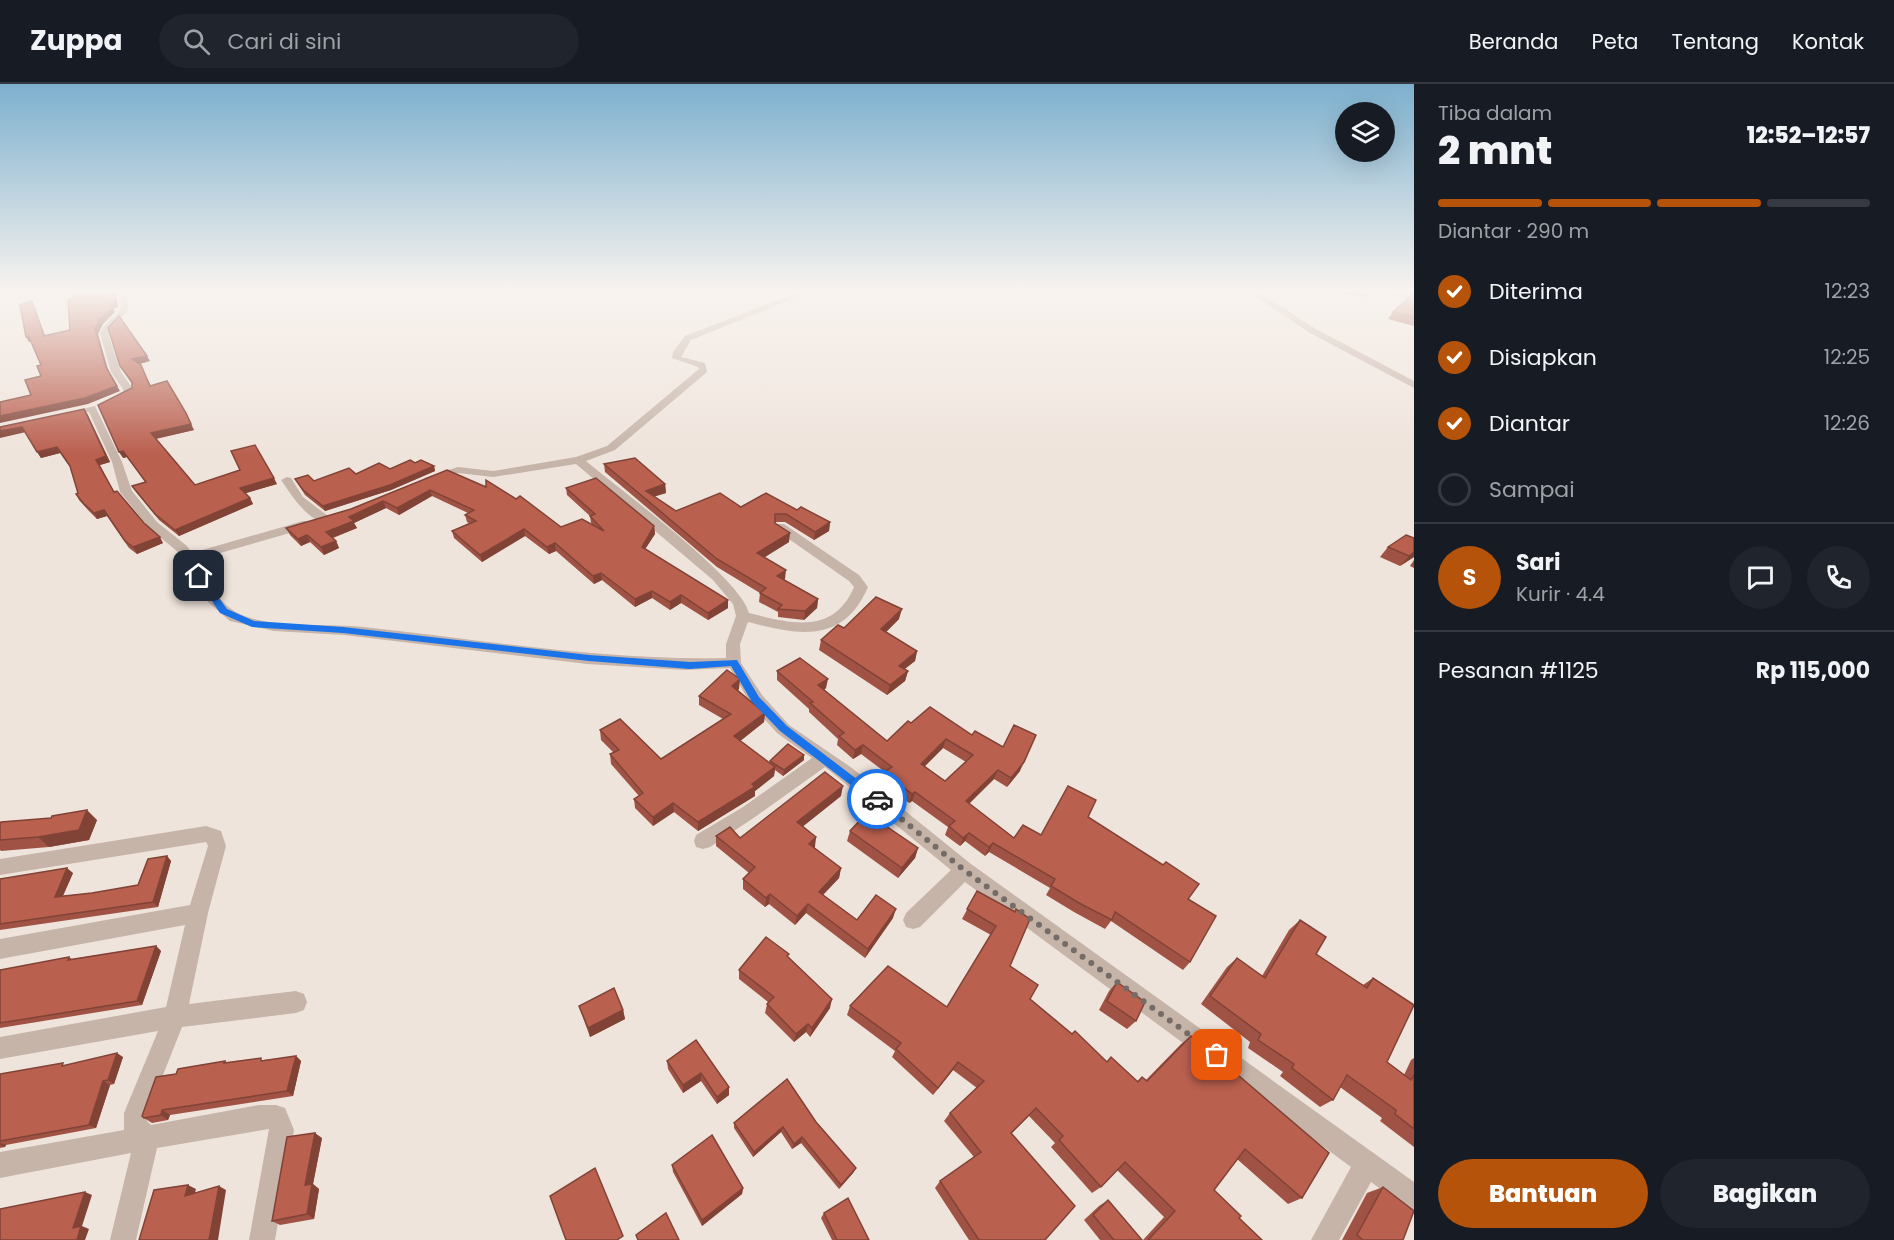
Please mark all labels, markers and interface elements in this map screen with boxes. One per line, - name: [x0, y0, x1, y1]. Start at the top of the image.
- search box: [159, 14, 579, 68]
- text: Zuppa: [30, 21, 123, 60]
- icon: search: [180, 25, 213, 58]
- text: Cari di sini: [228, 26, 342, 57]
- text: Beranda: [1469, 27, 1559, 56]
- text: Peta: [1592, 27, 1639, 56]
- text: Tentang: [1672, 27, 1759, 56]
- text: Kontak: [1792, 27, 1864, 56]
- text: Tiba dalam: [1438, 99, 1552, 127]
- map controls: [1335, 102, 1395, 162]
- button: layers: [1335, 102, 1395, 162]
- text: 12:52–12:57: [1747, 120, 1870, 151]
- text: 2 mnt: [1438, 123, 1552, 178]
- text: Diantar · 290 m: [1438, 217, 1589, 245]
- icon: check: [1438, 275, 1471, 308]
- text: Diterima: [1489, 276, 1583, 307]
- text: 12:23: [1825, 277, 1870, 305]
- icon: check: [1438, 341, 1471, 374]
- text: Disiapkan: [1489, 342, 1597, 373]
- text: 12:25: [1824, 343, 1870, 371]
- icon: check: [1438, 407, 1471, 440]
- text: Diantar: [1489, 408, 1570, 439]
- text: 12:26: [1824, 409, 1870, 437]
- text: Sampai: [1489, 474, 1575, 505]
- button: chat: [1729, 546, 1792, 609]
- button: phone: [1807, 546, 1870, 609]
- text: Sari: [1516, 547, 1560, 578]
- pin: [173, 550, 224, 601]
- icon: home: [182, 559, 215, 592]
- text: S: [1463, 562, 1476, 593]
- text: Kurir · 4.4: [1516, 580, 1605, 608]
- text: Pesanan #1125: [1438, 655, 1599, 686]
- text: Rp 115,000: [1756, 655, 1870, 686]
- courier: [847, 769, 907, 829]
- icon: car: [861, 783, 894, 816]
- pin: [1191, 1029, 1242, 1080]
- icon: bag: [1200, 1038, 1233, 1071]
- button: Bantuan: [1438, 1159, 1648, 1228]
- button: Bagikan: [1660, 1159, 1870, 1228]

